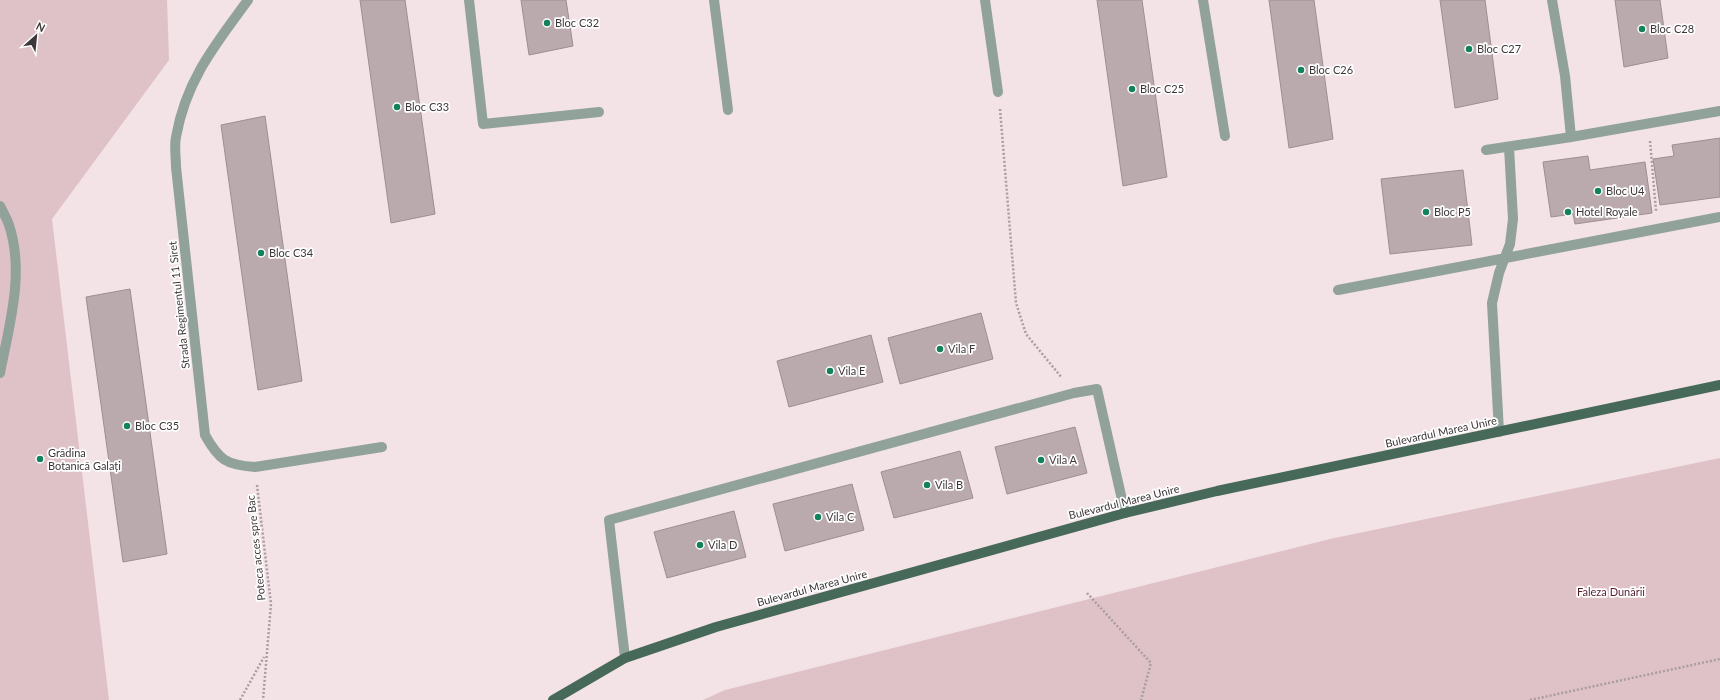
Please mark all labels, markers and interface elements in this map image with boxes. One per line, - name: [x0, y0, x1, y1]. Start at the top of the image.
- north arrow: [16, 16, 56, 56]
- place label: Bloc C32: [555, 16, 599, 29]
- marker: Bloc C32: [542, 18, 552, 28]
- text: N: [34, 19, 47, 34]
- place label: Bloc C28: [1650, 22, 1694, 35]
- marker: Bloc C28: [1637, 24, 1647, 34]
- place label: Bloc C27: [1477, 42, 1521, 55]
- marker: Bloc C27: [1464, 44, 1474, 54]
- place label: Bloc C26: [1309, 63, 1353, 76]
- marker: Bloc C26: [1296, 65, 1306, 75]
- place label: Bloc C25: [1140, 82, 1184, 95]
- marker: Bloc C25: [1127, 84, 1137, 94]
- place label: Bloc C33: [405, 100, 449, 113]
- marker: Bloc C33: [392, 102, 402, 112]
- place label: Bloc U4: [1606, 184, 1645, 197]
- marker: Bloc U4: [1593, 186, 1603, 196]
- place label: Bloc P5: [1434, 205, 1471, 218]
- place label: Hotel Royale: [1576, 205, 1638, 218]
- marker: Bloc P5: [1421, 207, 1431, 217]
- marker: Hotel Royale: [1563, 207, 1573, 217]
- street label: Strada Regimentul 11 Siret: [165, 241, 192, 369]
- place label: Bloc C34: [269, 246, 314, 259]
- marker: Bloc C34: [256, 248, 266, 258]
- place label: Vila F: [948, 342, 975, 355]
- marker: Vila F: [935, 344, 945, 354]
- place label: Vila E: [838, 364, 865, 377]
- marker: Vila E: [825, 366, 835, 376]
- street label: Bulevardul Marea Unire: [1384, 413, 1498, 450]
- place label: Bloc C35: [135, 419, 179, 432]
- marker: Bloc C35: [122, 421, 132, 431]
- place label: Grădina Botanică Galați: [48, 446, 121, 472]
- place label: Vila A: [1049, 453, 1078, 466]
- marker: Grădina Botanică Galați: [35, 454, 45, 464]
- marker: Vila A: [1036, 455, 1046, 465]
- place label: Vila B: [935, 478, 963, 491]
- marker: Vila B: [922, 480, 932, 490]
- street label: Bulevardul Marea Unire: [1067, 481, 1181, 522]
- street label: Poteca acces spre Bac: [244, 495, 268, 601]
- place label: Vila C: [826, 510, 855, 523]
- marker: Vila C: [813, 512, 823, 522]
- place label: Vila D: [708, 538, 737, 551]
- marker: Vila D: [695, 540, 705, 550]
- street label: Bulevardul Marea Unire: [755, 566, 869, 608]
- park label: Faleza Dunării: [1577, 585, 1645, 598]

